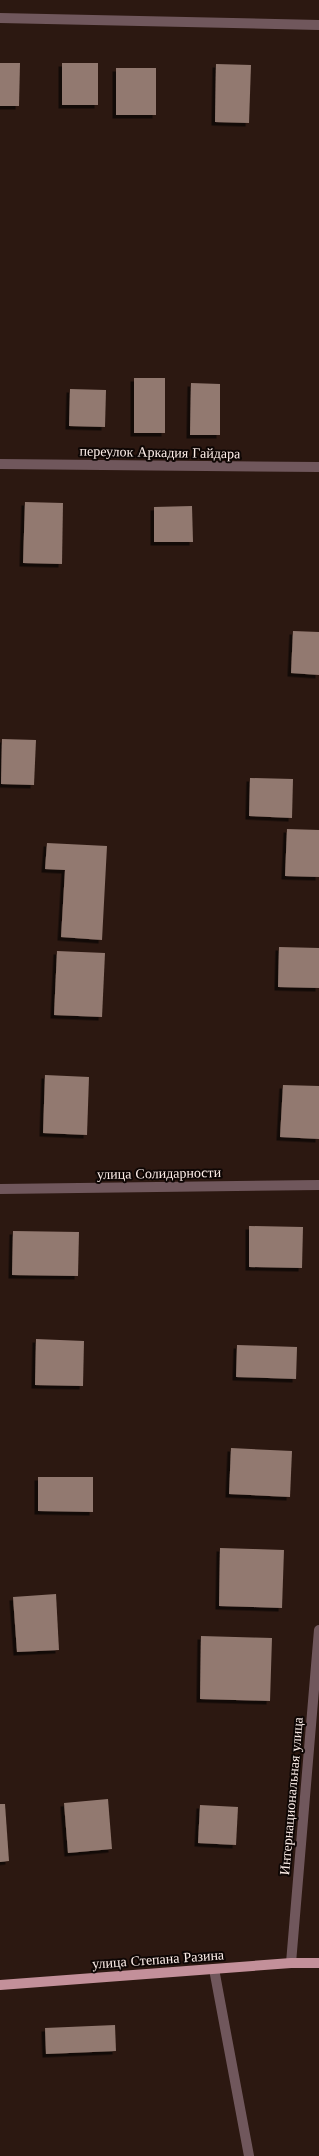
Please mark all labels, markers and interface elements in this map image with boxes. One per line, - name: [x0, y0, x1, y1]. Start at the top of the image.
- street label: переулок Аркадия Гайдара: [79, 442, 241, 462]
- street label: улица Солидарности: [97, 1163, 222, 1183]
- street label: Интернациональная улица: [275, 1715, 307, 1876]
- street label: улица Степана Разина: [91, 1945, 225, 1973]

